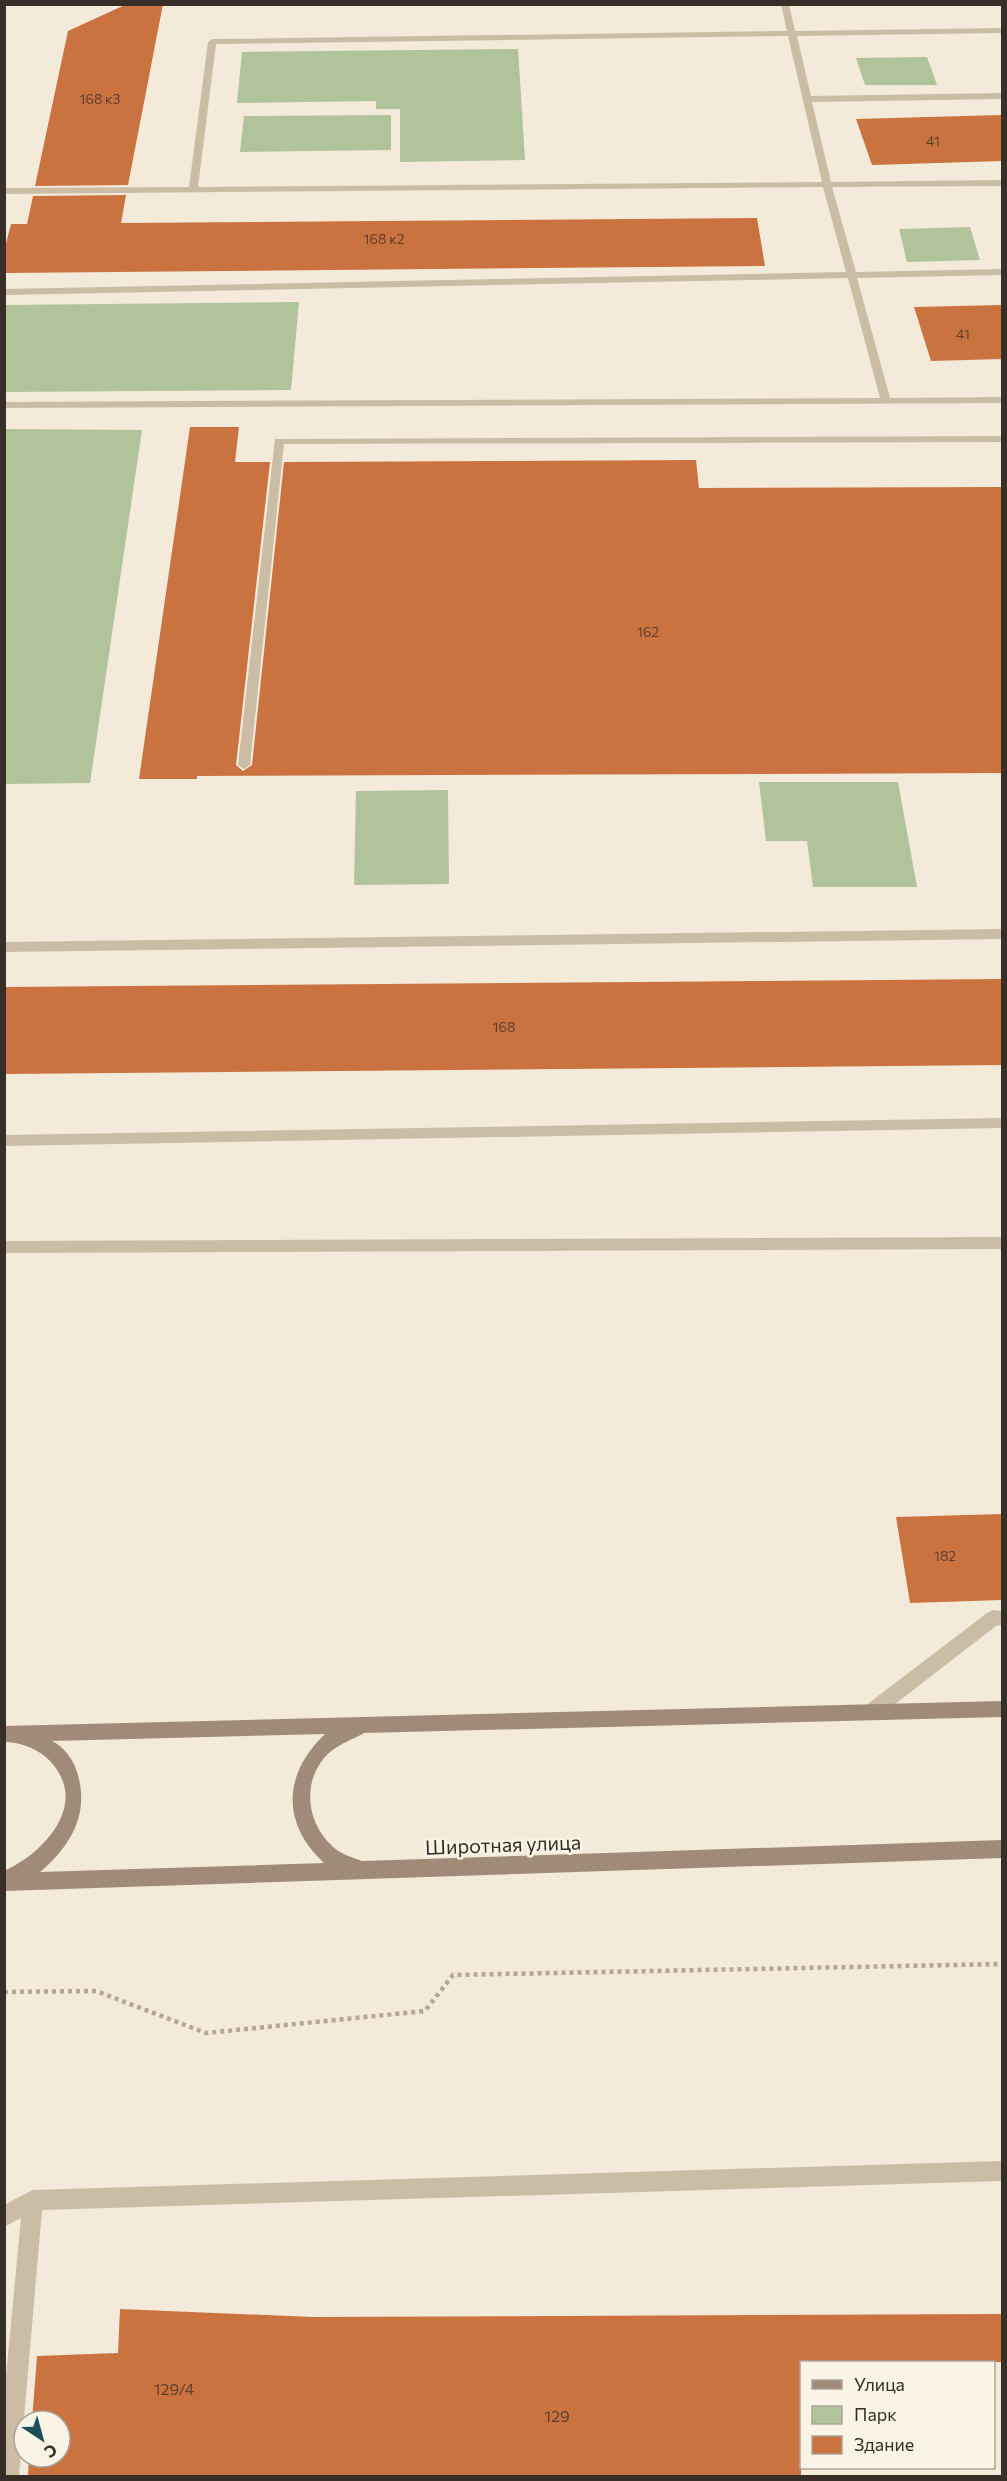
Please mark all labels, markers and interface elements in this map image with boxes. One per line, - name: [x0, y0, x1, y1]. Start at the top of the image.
- house number: 168 к3: [79, 90, 121, 107]
- house number: 41: [926, 132, 940, 149]
- house number: 168 к2: [364, 230, 405, 247]
- house number: 41: [956, 325, 970, 342]
- house number: 162: [637, 623, 659, 640]
- house number: 168: [493, 1018, 515, 1035]
- house number: 182: [934, 1547, 956, 1564]
- street label: Широтная улица: [425, 1829, 581, 1859]
- legend: [800, 2361, 995, 2469]
- text: Улица: [854, 2373, 905, 2395]
- house number: 129/4: [154, 2379, 195, 2398]
- text: Парк: [854, 2403, 897, 2425]
- house number: 129: [544, 2406, 570, 2425]
- north arrow: [12, 2409, 72, 2469]
- text: Здание: [854, 2433, 914, 2455]
- text: С: [41, 2441, 61, 2462]

